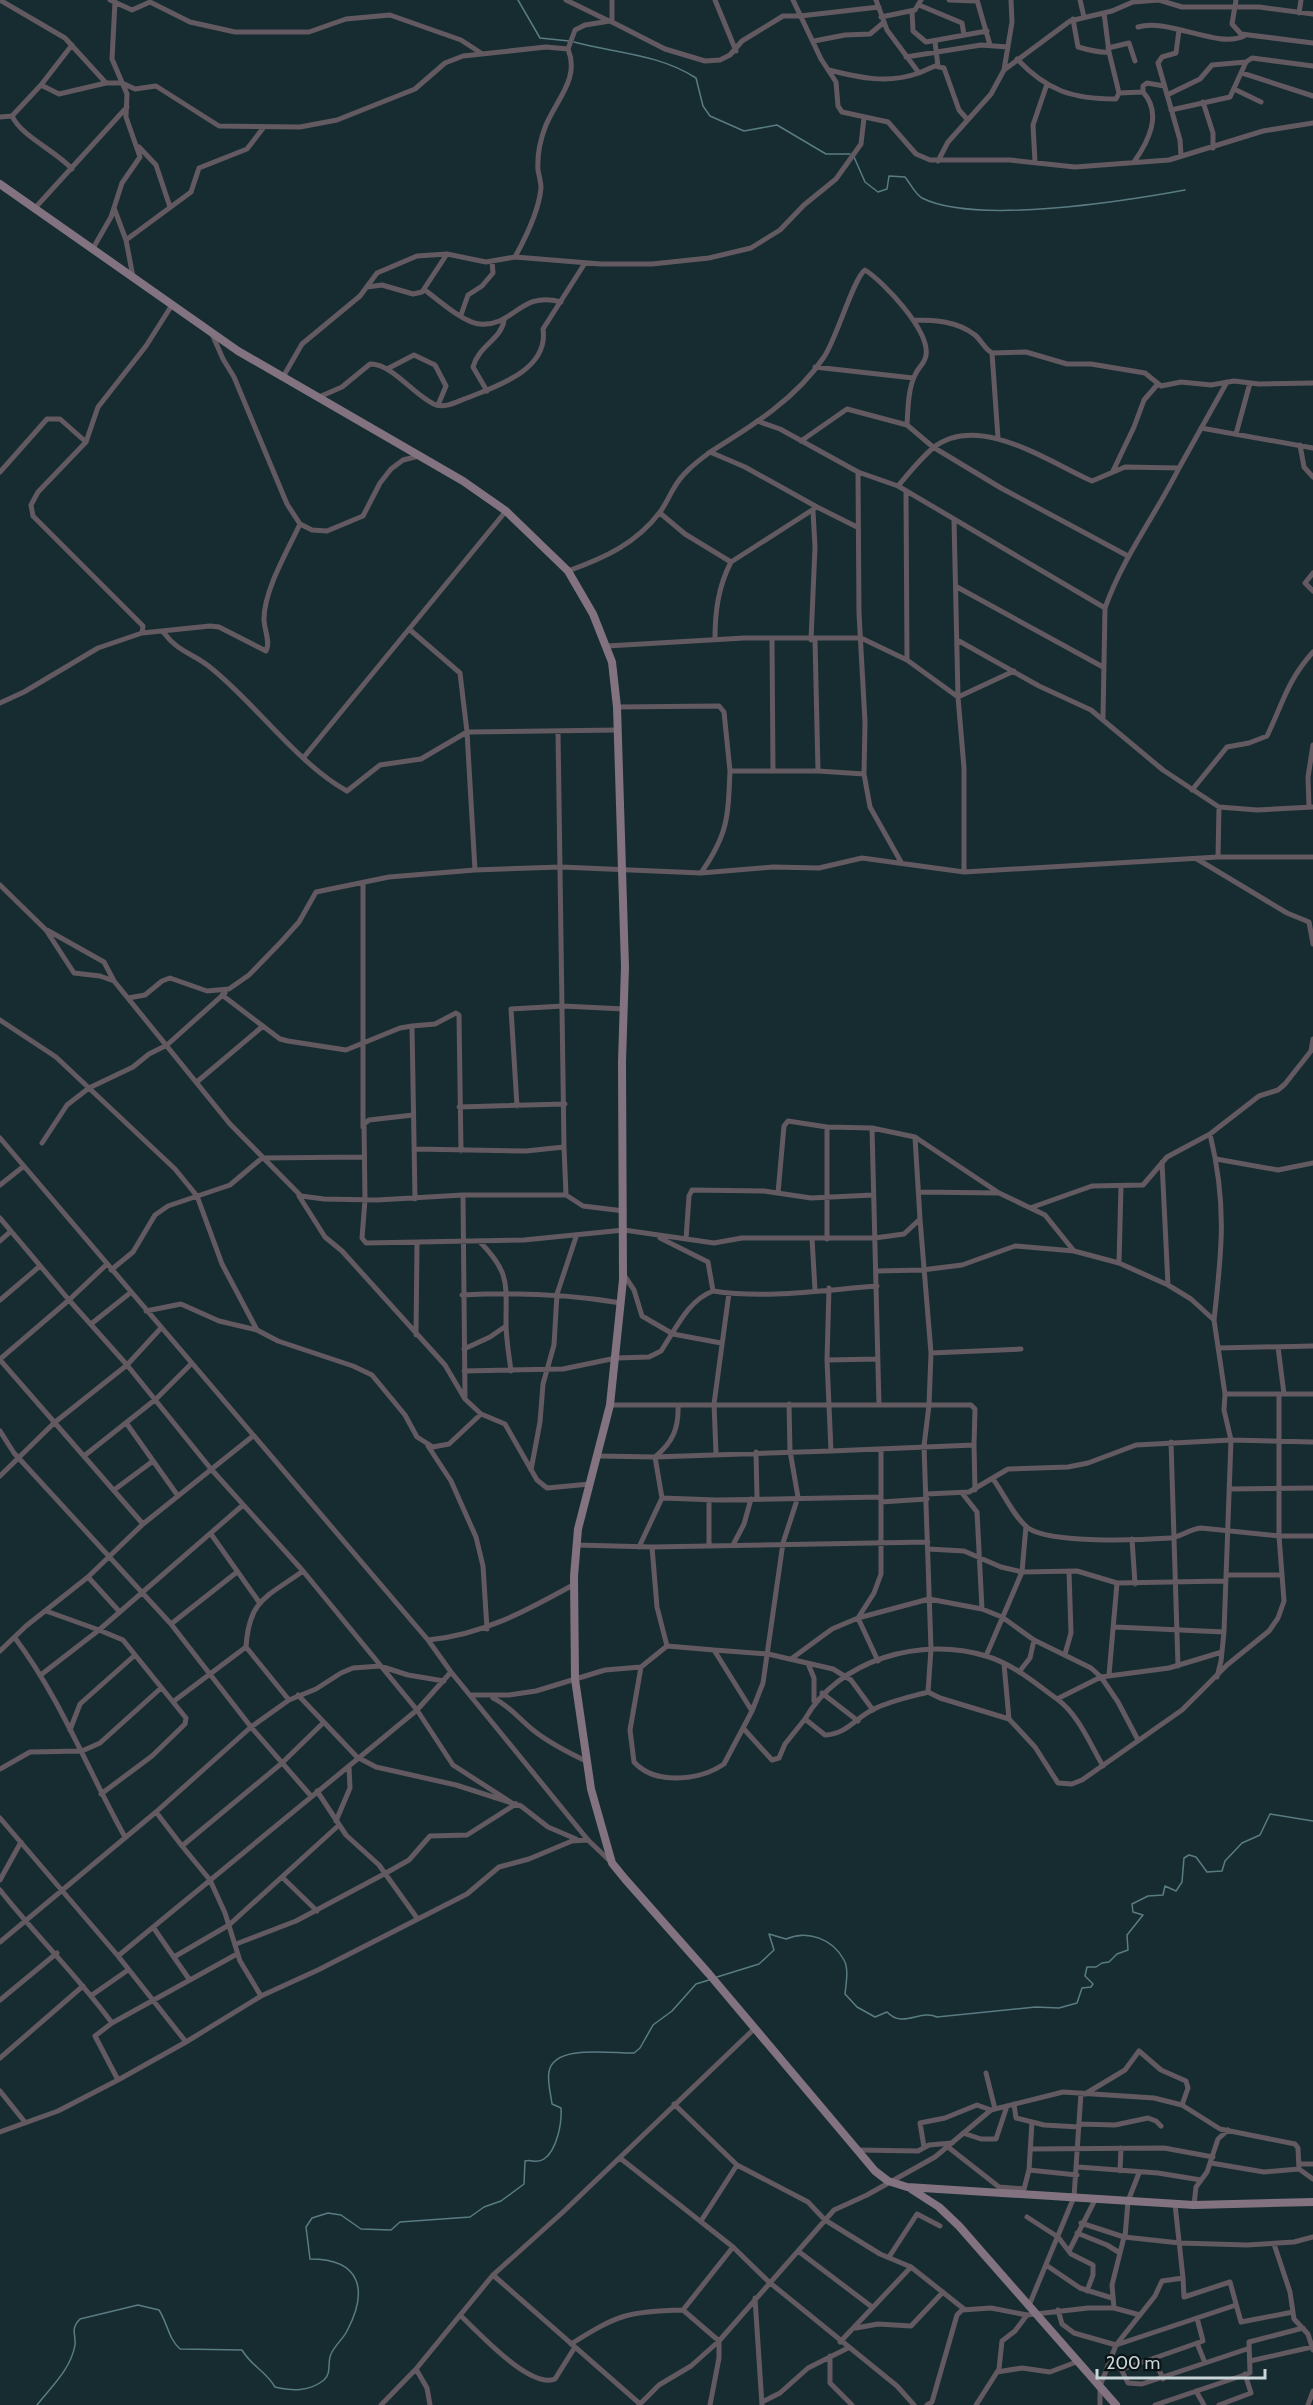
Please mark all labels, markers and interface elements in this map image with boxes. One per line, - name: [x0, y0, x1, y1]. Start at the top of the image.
- scale bar: [1097, 2342, 1265, 2380]
- text: 200 m: [1106, 2352, 1160, 2374]

